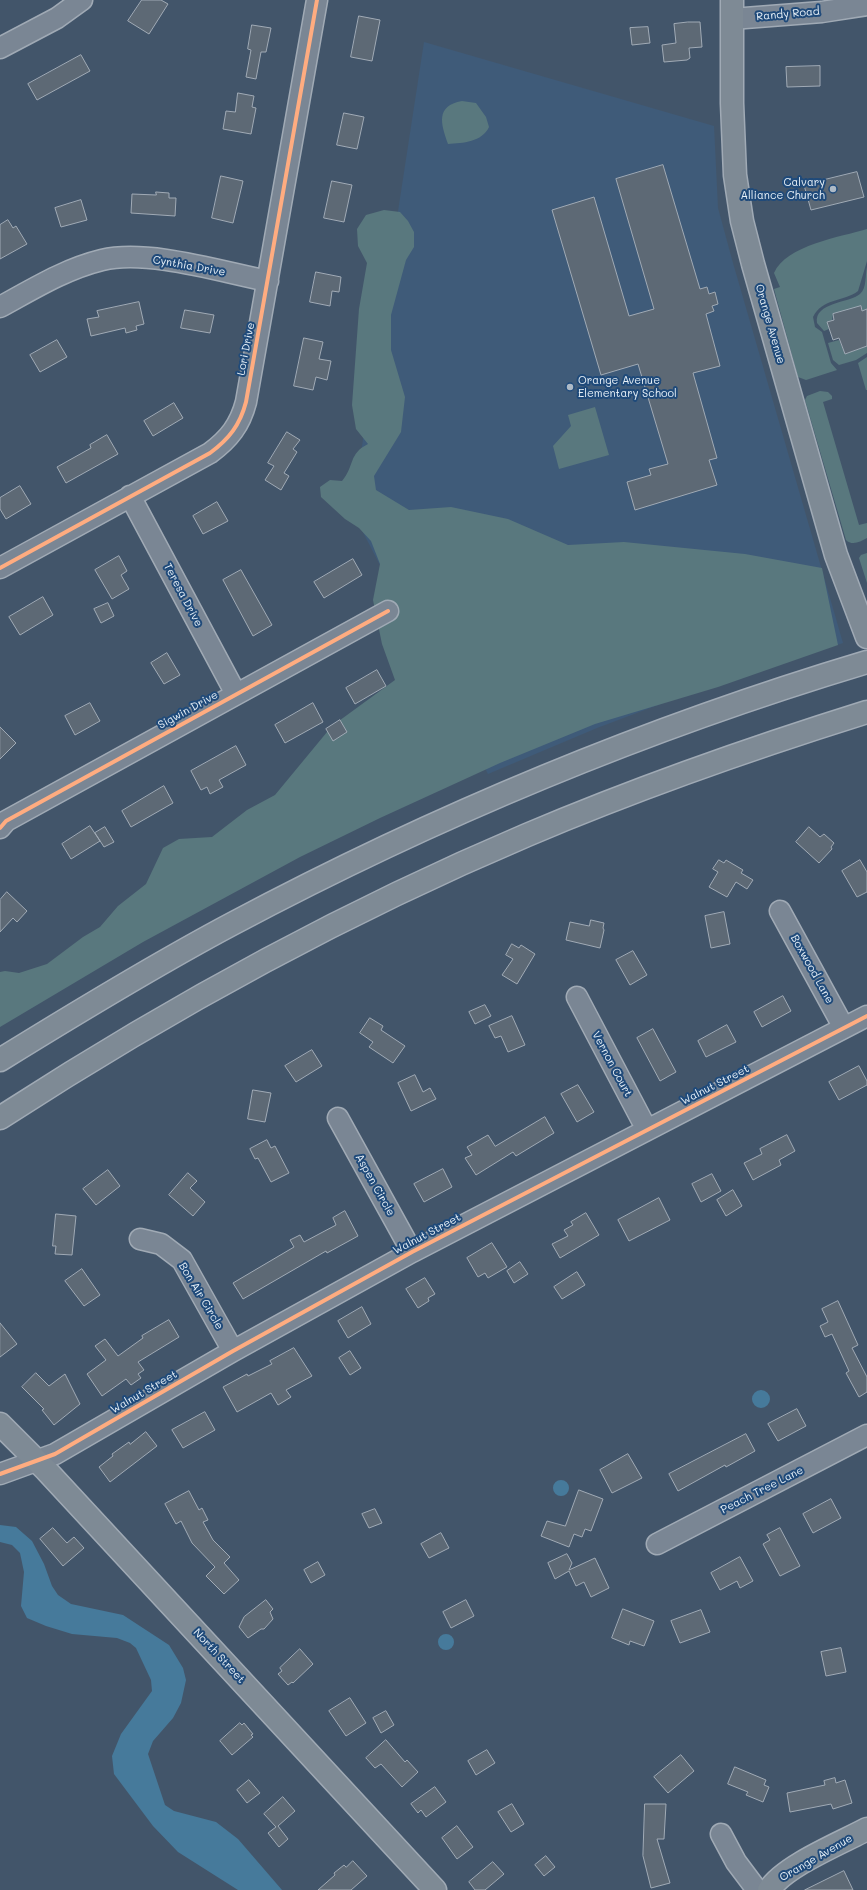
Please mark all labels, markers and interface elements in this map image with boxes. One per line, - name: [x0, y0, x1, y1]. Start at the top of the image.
- street label: Randy Road: [756, 5, 820, 23]
- place label: Calvary Alliance Church: [740, 176, 825, 202]
- marker: Calvary Alliance Church: [828, 184, 838, 194]
- street label: Cynthia Drive: [152, 253, 226, 279]
- street label: Orange Avenue: [752, 283, 788, 365]
- street label: Lori Drive: [234, 321, 258, 377]
- place label: Orange Avenue Elementary School: [578, 374, 677, 400]
- marker: Orange Avenue Elementary School: [565, 382, 575, 392]
- street label: Teresa Drive: [161, 561, 205, 629]
- street label: Sigwin Drive: [156, 688, 220, 732]
- street label: Boxwood Lane: [788, 932, 836, 1006]
- street label: Vernon Court: [589, 1029, 635, 1099]
- street label: Walnut Street: [679, 1062, 751, 1108]
- street label: Aspen Circle: [353, 1152, 397, 1218]
- street label: Walnut Street: [391, 1211, 463, 1257]
- street label: Bon Air Circle: [176, 1260, 226, 1332]
- street label: Walnut Street: [108, 1368, 180, 1416]
- street label: Peach Tree Lane: [719, 1463, 805, 1517]
- street label: North Street: [190, 1626, 248, 1686]
- street label: Orange Avenue: [777, 1832, 855, 1884]

